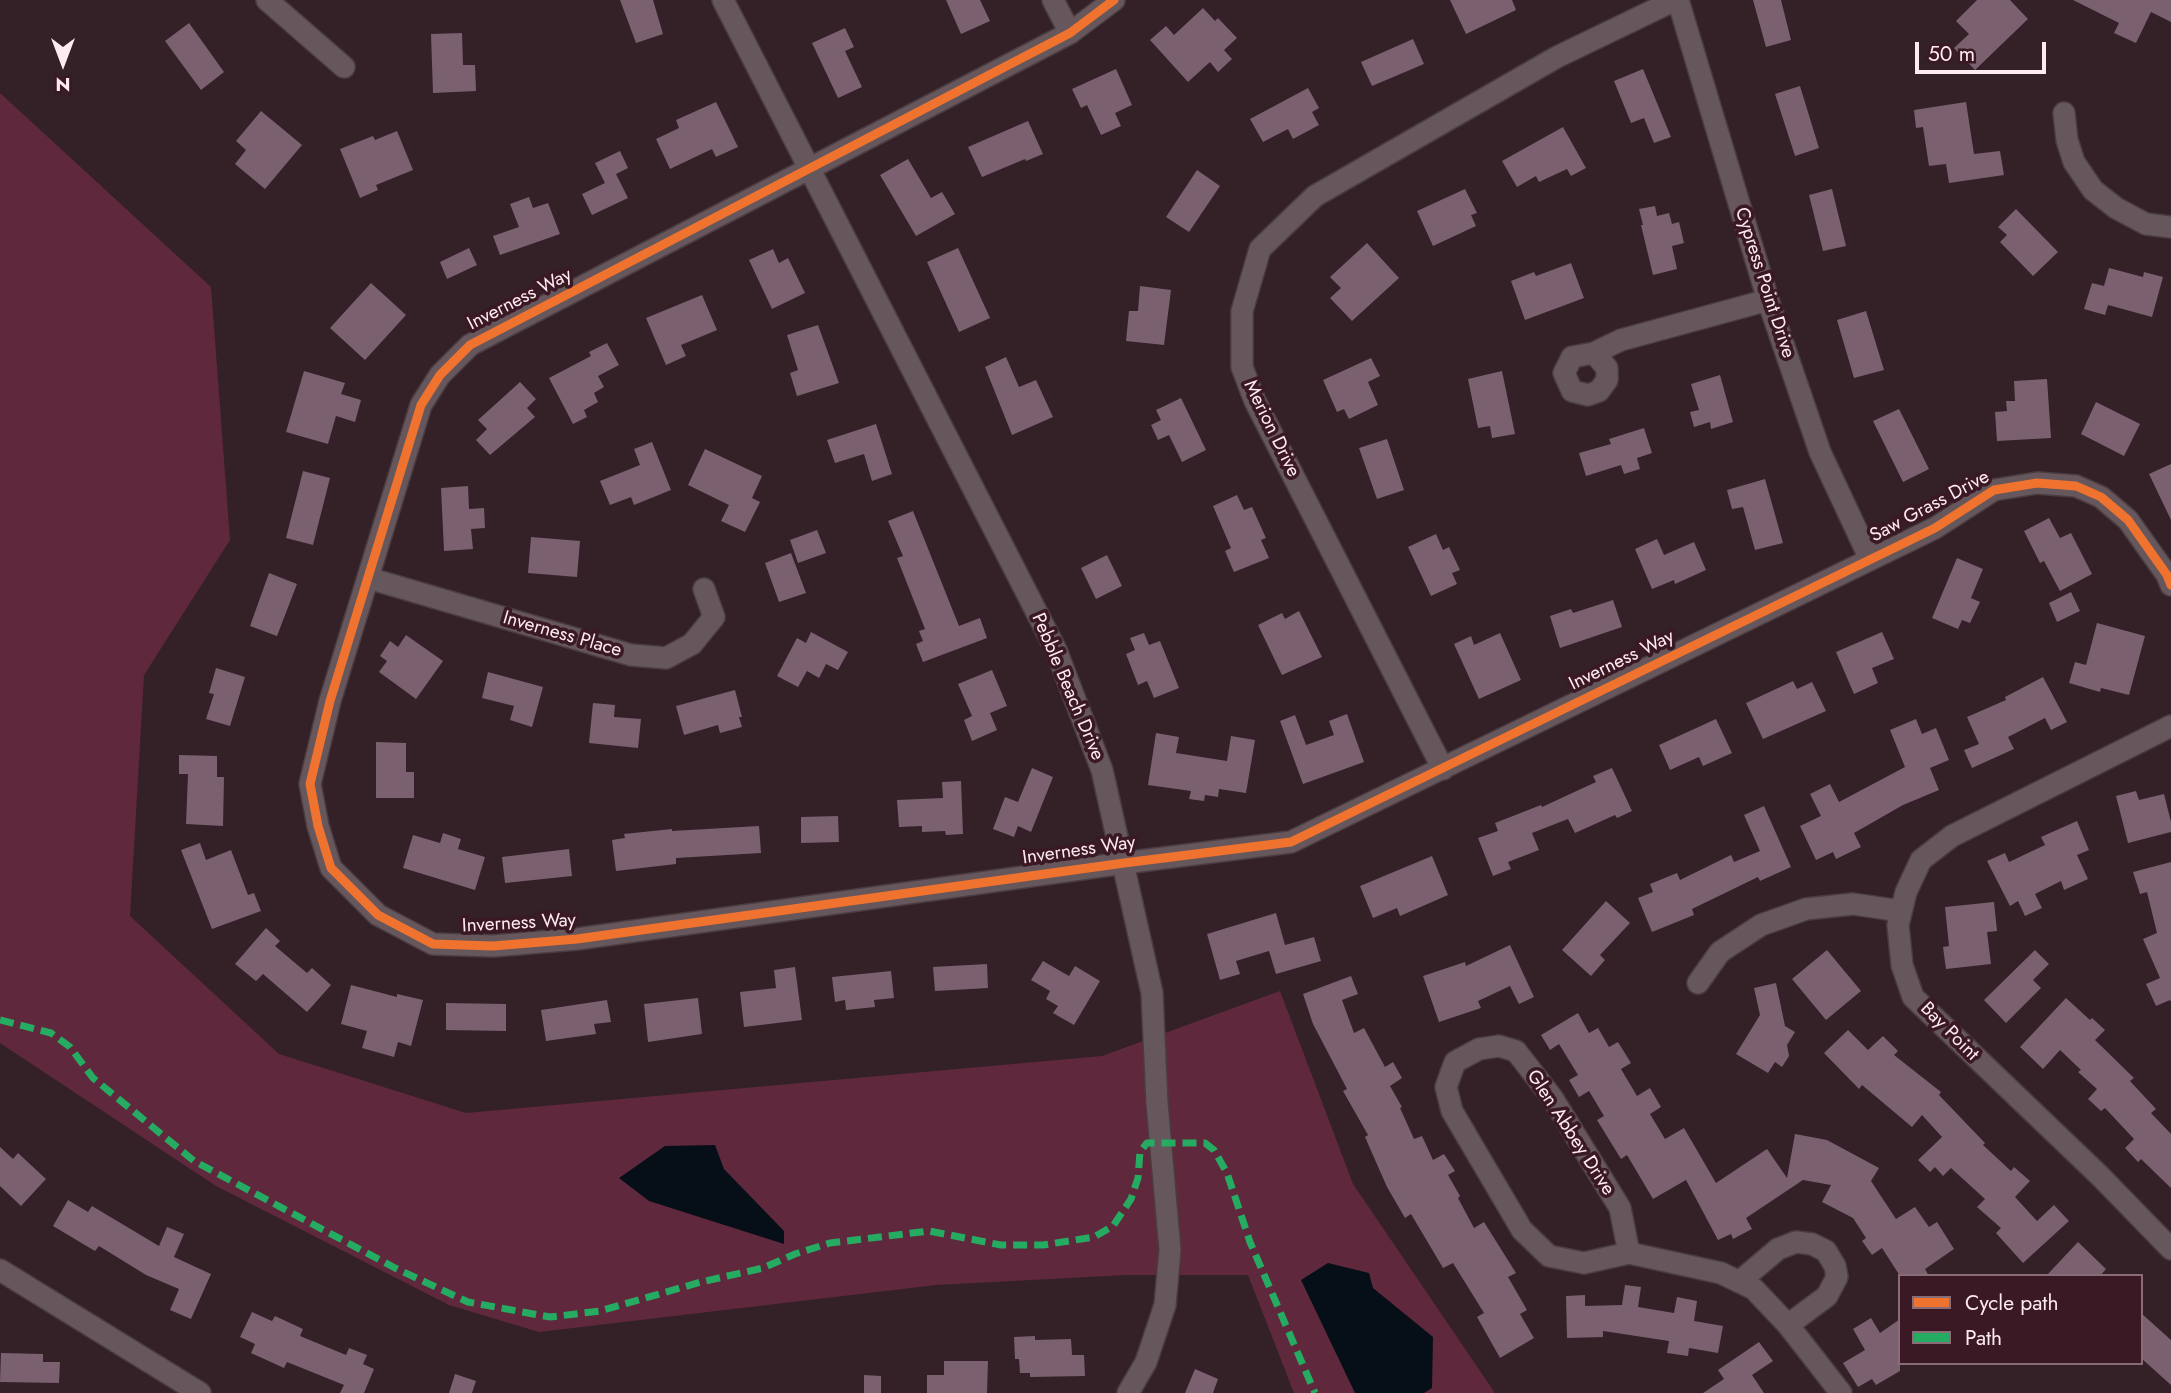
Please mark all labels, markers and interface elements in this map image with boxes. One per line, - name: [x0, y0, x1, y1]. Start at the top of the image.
- north arrow: [28, 28, 98, 98]
- scale bar: [1919, 28, 2050, 72]
- text: 50 m: [1928, 39, 1975, 69]
- text: N: [55, 71, 71, 98]
- street label: Cypress Point Drive: [1729, 205, 1799, 361]
- street label: Inverness Way: [464, 264, 576, 336]
- street label: Merion Drive: [1238, 377, 1304, 481]
- street label: Saw Grass Drive: [1867, 466, 1993, 548]
- street label: Inverness Place: [500, 607, 624, 663]
- street label: Pebble Beach Drive: [1026, 610, 1108, 764]
- street label: Inverness Way: [1566, 626, 1678, 696]
- street label: Inverness Way: [1021, 832, 1137, 870]
- street label: Inverness Way: [461, 910, 577, 938]
- street label: Bay Point: [1915, 998, 1983, 1066]
- street label: Glen Abbey Drive: [1521, 1066, 1619, 1200]
- legend: [1898, 1274, 2143, 1365]
- text: Cycle path: [1965, 1288, 2058, 1318]
- text: Path: [1965, 1323, 2002, 1353]

